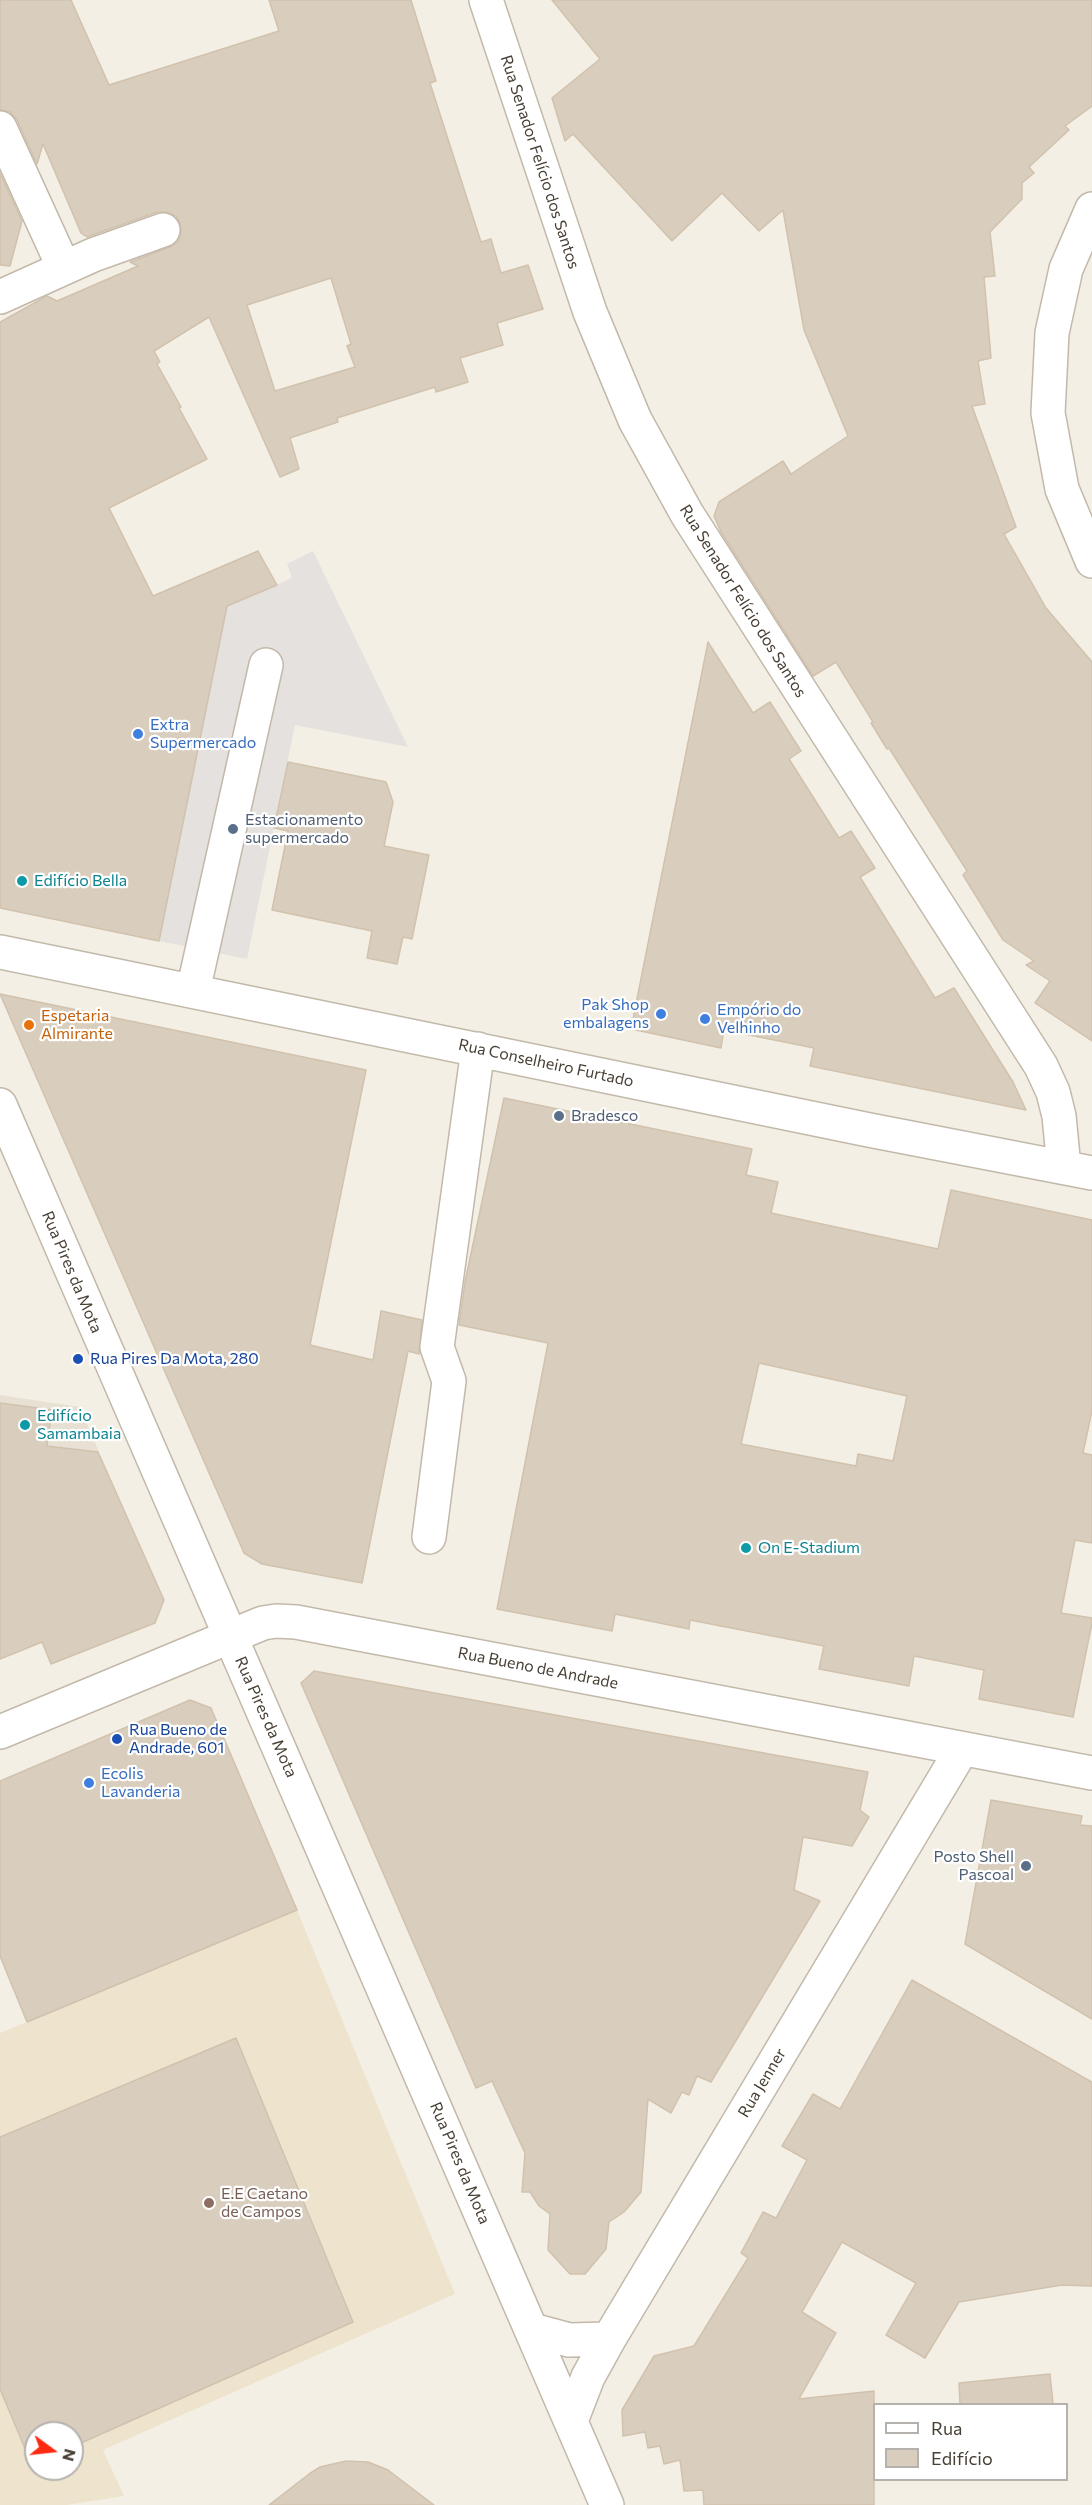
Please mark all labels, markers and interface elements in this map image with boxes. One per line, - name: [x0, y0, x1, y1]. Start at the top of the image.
- street label: Rua Senador Felício dos Santos: [496, 53, 584, 271]
- street label: Rua Senador Felício dos Santos: [676, 501, 810, 701]
- place label: Extra Supermercado: [150, 715, 256, 753]
- marker: Extra Supermercado: [131, 727, 145, 741]
- place label: Estacionamento supermercado: [245, 810, 363, 848]
- marker: Estacionamento supermercado: [226, 822, 240, 836]
- place label: Edifício Bella: [34, 871, 127, 891]
- marker: Edifício Bella: [15, 874, 29, 888]
- place label: Pak Shop embalagens: [563, 995, 649, 1033]
- place label: Empório do Velhinho: [717, 1000, 801, 1038]
- place label: Espetaria Almirante: [41, 1006, 113, 1044]
- marker: Pak Shop embalagens: [654, 1007, 668, 1021]
- marker: Empório do Velhinho: [698, 1012, 712, 1026]
- marker: Espetaria Almirante: [22, 1018, 36, 1032]
- street label: Rua Conselheiro Furtado: [456, 1035, 636, 1091]
- place label: Bradesco: [571, 1106, 638, 1126]
- marker: Bradesco: [552, 1109, 566, 1123]
- street label: Rua Pires da Mota: [38, 1208, 106, 1336]
- place label: Rua Pires Da Mota, 280: [90, 1349, 259, 1369]
- marker: Rua Pires Da Mota, 280: [71, 1352, 85, 1366]
- place label: Edifício Samambaia: [37, 1406, 121, 1444]
- marker: Edifício Samambaia: [18, 1418, 32, 1432]
- place label: On E-Stadium: [758, 1538, 860, 1558]
- marker: On E-Stadium: [739, 1541, 753, 1555]
- street label: Rua Bueno de Andrade: [456, 1643, 620, 1693]
- street label: Rua Pires da Mota: [231, 1654, 301, 1780]
- place label: Rua Bueno de Andrade, 601: [129, 1720, 227, 1758]
- marker: Rua Bueno de Andrade, 601: [110, 1732, 124, 1746]
- place label: Ecolis Lavanderia: [101, 1764, 180, 1802]
- marker: Ecolis Lavanderia: [82, 1776, 96, 1790]
- place label: Posto Shell Pascoal: [933, 1847, 1014, 1885]
- marker: Posto Shell Pascoal: [1019, 1859, 1033, 1873]
- street label: Rua Jenner: [734, 2045, 790, 2121]
- street label: Rua Pires da Mota: [426, 2099, 494, 2227]
- place label: E.E Caetano de Campos: [221, 2184, 308, 2222]
- marker: E.E Caetano de Campos: [202, 2196, 216, 2210]
- legend: [873, 2403, 1068, 2481]
- text: Rua: [931, 2417, 962, 2439]
- north arrow: [24, 2421, 84, 2481]
- text: N: [59, 2447, 81, 2464]
- text: Edifício: [931, 2447, 993, 2469]

